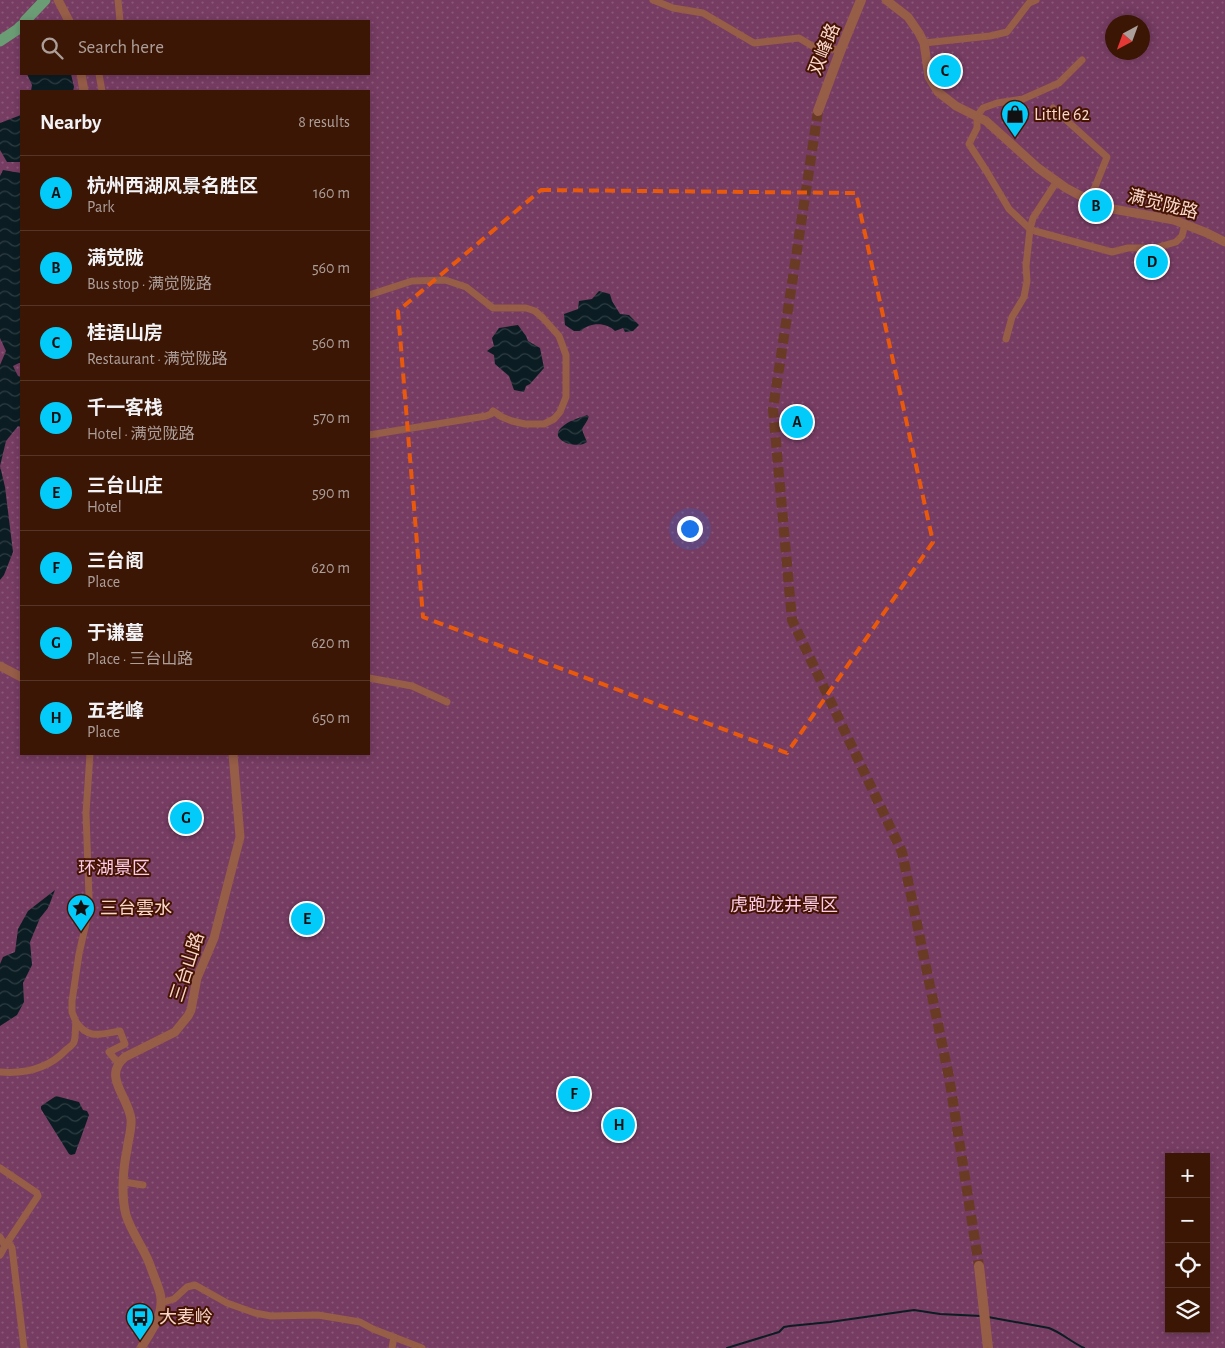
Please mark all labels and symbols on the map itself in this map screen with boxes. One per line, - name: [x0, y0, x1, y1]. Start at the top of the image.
- north arrow: [1105, 15, 1150, 60]
- street label: 双峰路: [805, 20, 843, 78]
- pin: C: [929, 52, 961, 90]
- shop icon: Little 62: [1000, 99, 1030, 138]
- place label: Little 62: [1034, 106, 1090, 124]
- street label: 满觉陇路: [1126, 186, 1200, 222]
- pin: B: [1080, 187, 1112, 225]
- pin: D: [1136, 243, 1168, 281]
- pin: A: [781, 403, 813, 441]
- your location: [677, 516, 703, 542]
- pin: G: [170, 799, 202, 837]
- park label: 环湖景区: [78, 859, 150, 878]
- place icon: 三台雲水: [66, 893, 96, 932]
- park label: 虎跑龙井景区: [730, 895, 838, 915]
- place label: 三台雲水: [100, 899, 172, 918]
- pin: E: [291, 900, 323, 938]
- street label: 三台山路: [166, 930, 208, 1004]
- pin: F: [558, 1075, 590, 1113]
- pin: H: [603, 1106, 635, 1144]
- bus stop icon: 大麦岭: [125, 1302, 155, 1341]
- place label: 大麦岭: [159, 1307, 213, 1327]

